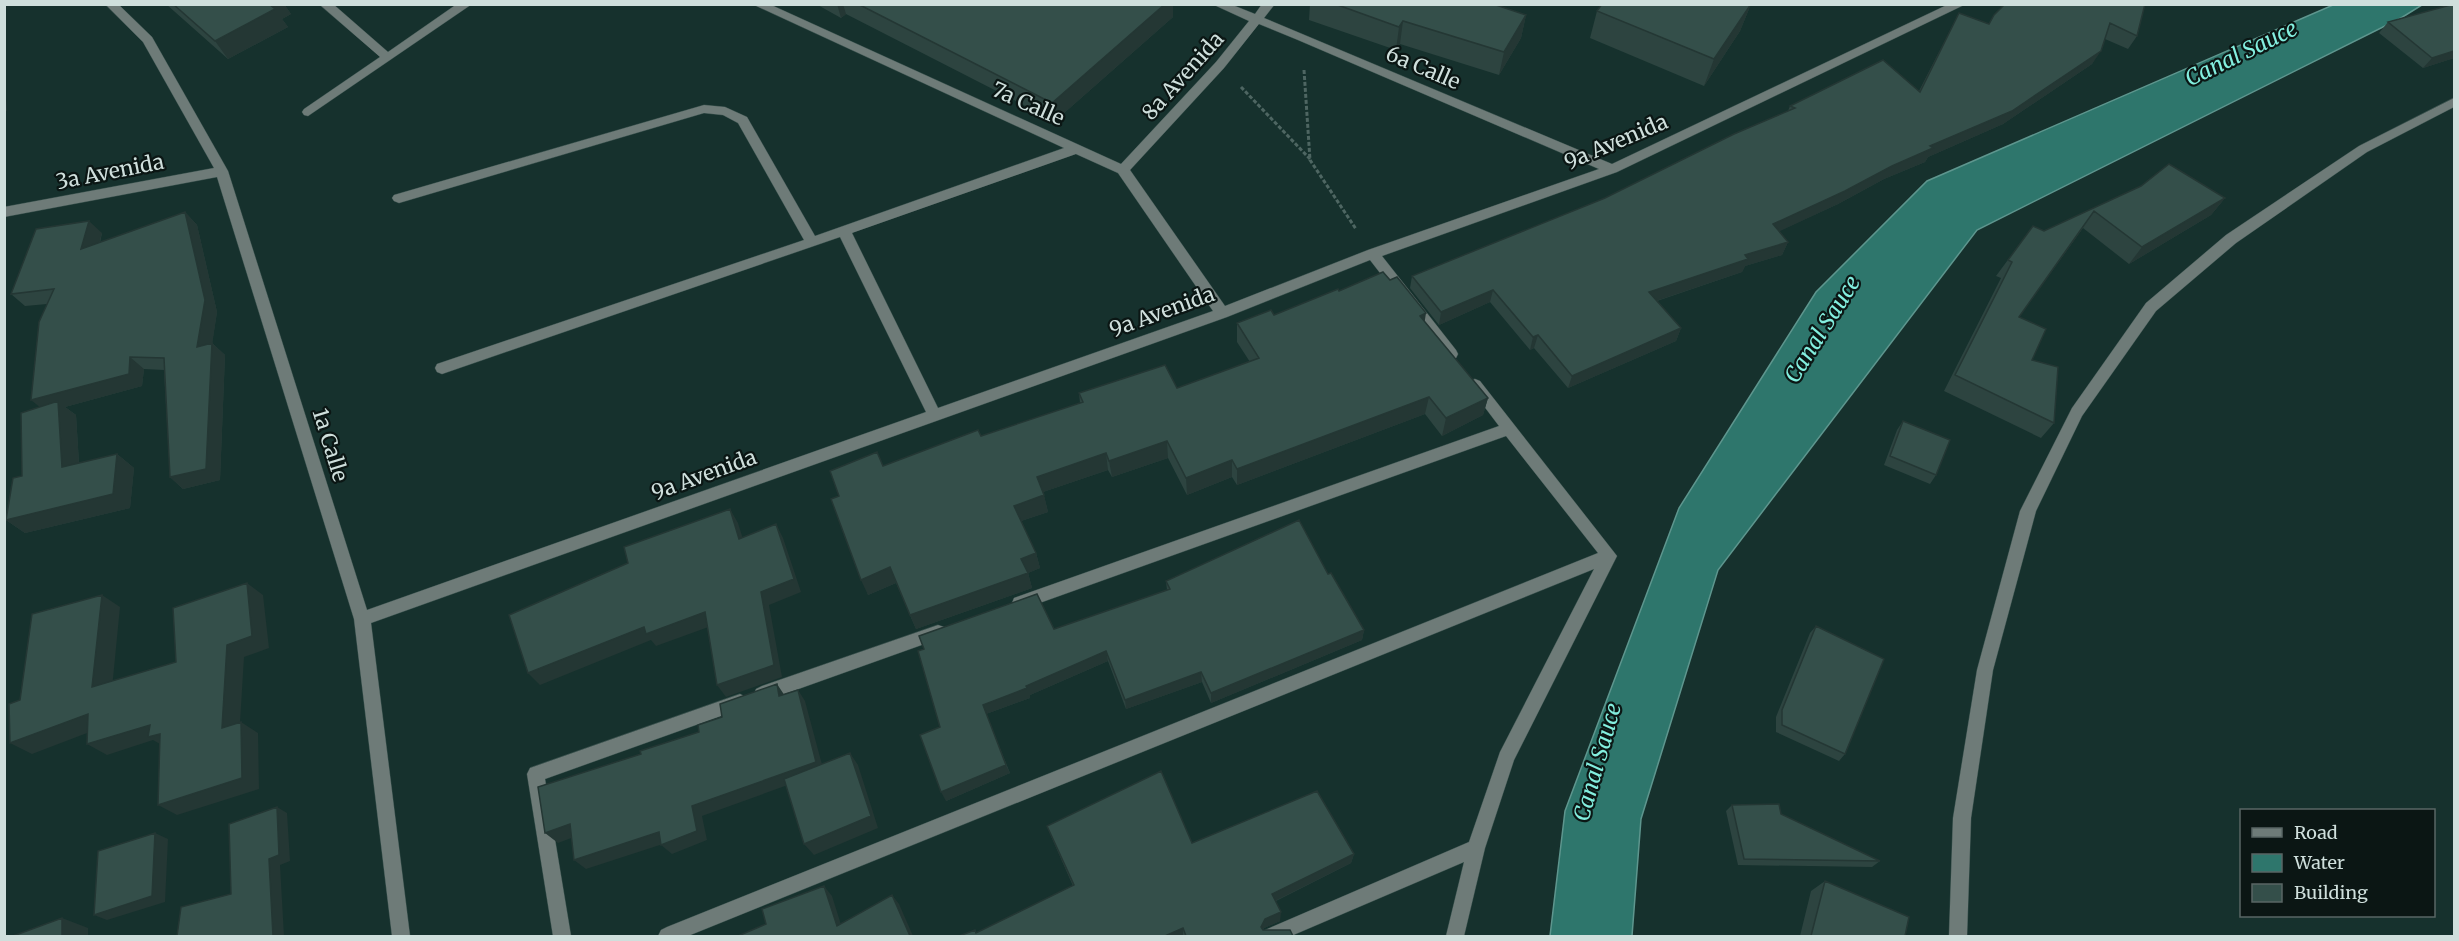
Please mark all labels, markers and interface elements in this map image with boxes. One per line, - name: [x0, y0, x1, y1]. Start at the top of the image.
- water label: Canal Sauce: [2180, 14, 2302, 92]
- street label: 8a Avenida: [1136, 26, 1229, 126]
- street label: 6a Calle: [1382, 40, 1465, 95]
- street label: 7a Calle: [988, 76, 1069, 131]
- street label: 9a Avenida: [1560, 108, 1672, 175]
- street label: 3a Avenida: [54, 148, 166, 195]
- water label: Canal Sauce: [1778, 270, 1866, 388]
- street label: 9a Avenida: [1106, 280, 1218, 343]
- street label: 1a Calle: [307, 405, 354, 485]
- street label: 9a Avenida: [648, 443, 760, 506]
- water label: Canal Sauce: [1567, 700, 1627, 824]
- legend: [2240, 809, 2435, 917]
- text: Road: [2294, 821, 2338, 844]
- text: Water: [2293, 851, 2345, 874]
- text: Building: [2294, 881, 2368, 904]

